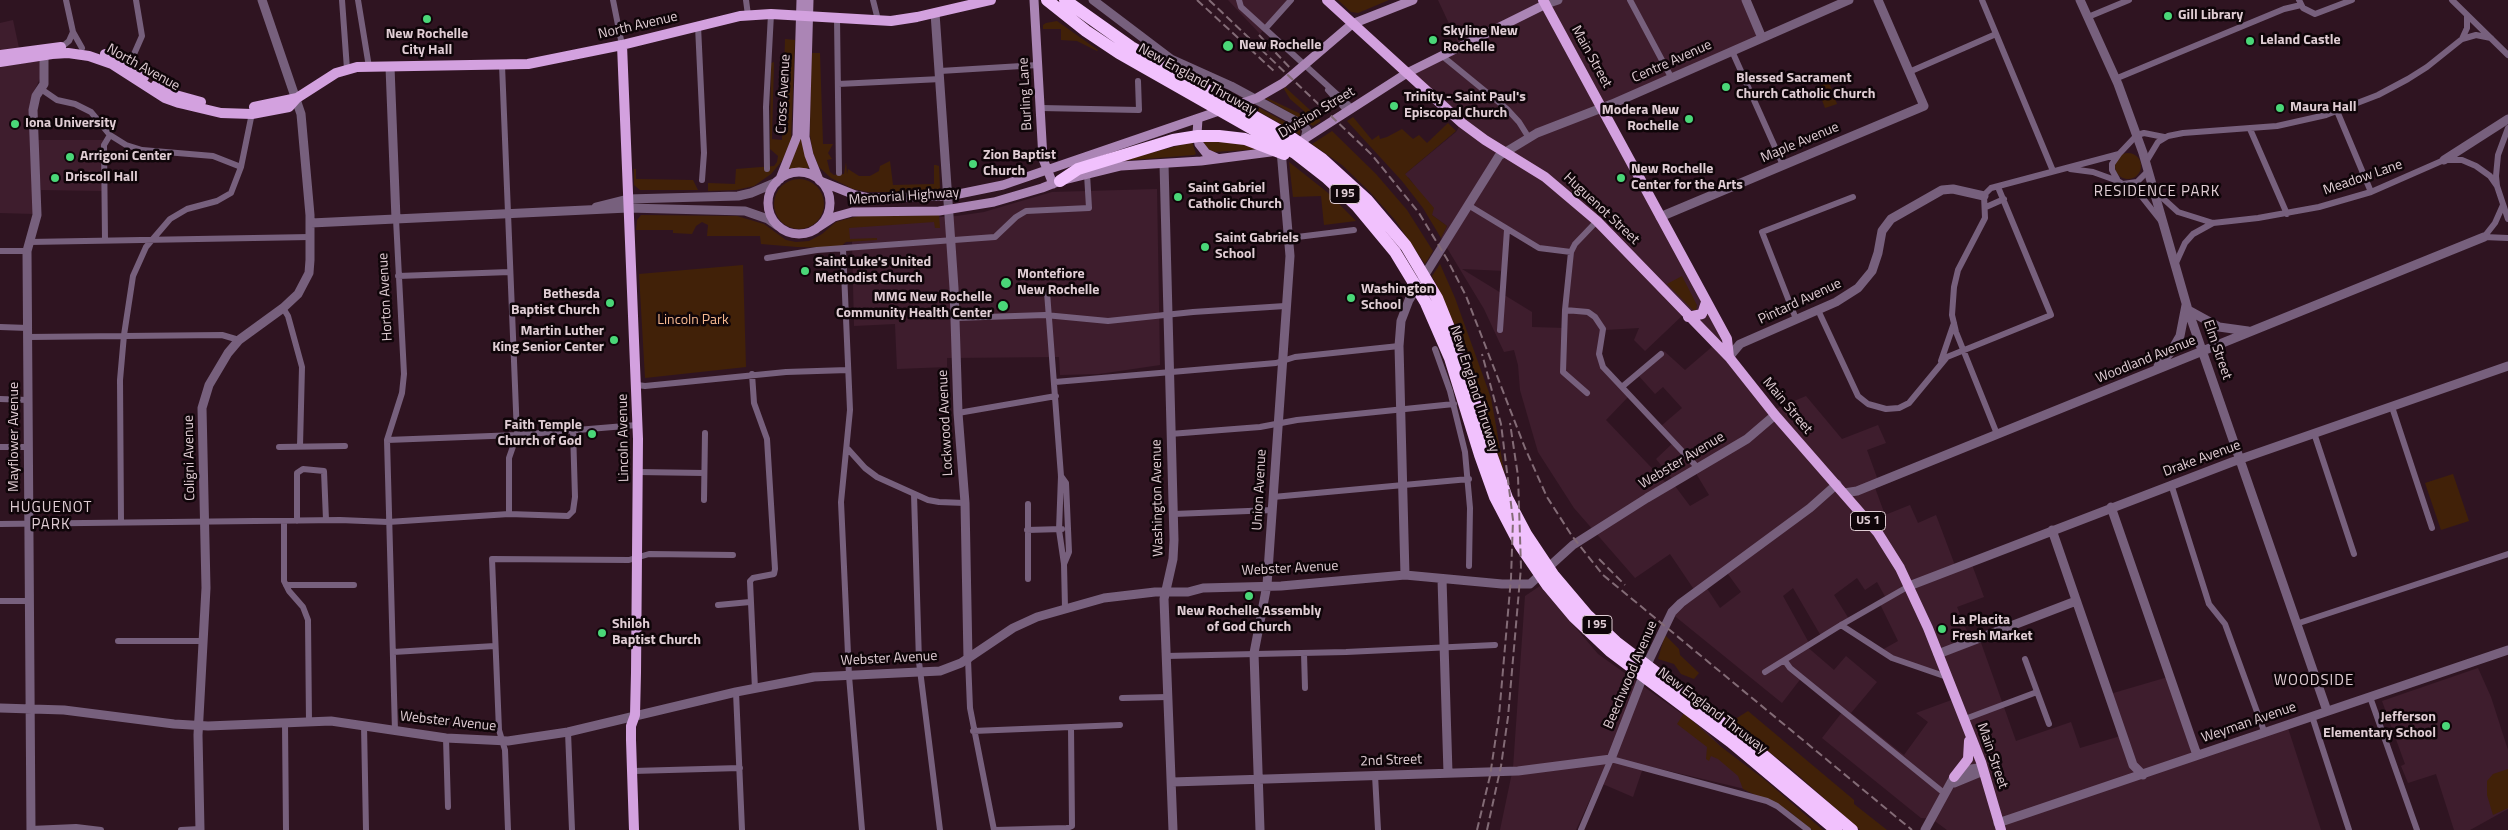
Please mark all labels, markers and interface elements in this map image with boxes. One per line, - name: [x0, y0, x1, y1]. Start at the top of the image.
- place label: Gill Library: [2178, 8, 2243, 24]
- street label: North Avenue: [597, 9, 679, 43]
- marker: Gill Library: [2162, 10, 2174, 22]
- marker: New Rochelle City Hall: [421, 13, 433, 25]
- street label: Main Street: [1567, 23, 1615, 91]
- place label: Skyline New Rochelle: [1443, 24, 1518, 56]
- place label: New Rochelle City Hall: [386, 27, 468, 59]
- place label: Leland Castle: [2260, 33, 2341, 49]
- marker: Skyline New Rochelle: [1427, 34, 1439, 46]
- marker: Leland Castle: [2244, 35, 2256, 47]
- street label: Centre Avenue: [1629, 37, 1715, 87]
- place label: New Rochelle: [1239, 38, 1321, 54]
- marker: New Rochelle: [1221, 39, 1235, 53]
- street label: North Avenue: [104, 41, 182, 95]
- street label: New England Thruway: [1135, 41, 1259, 119]
- street label: Cross Avenue: [774, 54, 794, 134]
- street label: Burling Lane: [1016, 57, 1036, 131]
- place label: Blessed Sacrament Church Catholic Church: [1736, 71, 1875, 104]
- marker: Blessed Sacrament Church Catholic Church: [1720, 81, 1732, 93]
- street label: Division Street: [1276, 84, 1358, 142]
- place label: Trinity - Saint Paul's Episcopal Church: [1404, 90, 1526, 122]
- marker: Trinity - Saint Paul's Episcopal Church: [1388, 100, 1400, 112]
- place label: Maura Hall: [2290, 100, 2357, 116]
- marker: Maura Hall: [2274, 102, 2286, 114]
- place label: Modera New Rochelle: [1602, 103, 1679, 136]
- marker: Modera New Rochelle: [1683, 113, 1695, 125]
- place label: Iona University: [25, 116, 116, 132]
- marker: Iona University: [9, 118, 21, 130]
- street label: Maple Avenue: [1758, 119, 1842, 167]
- place label: Zion Baptist Church: [983, 148, 1056, 180]
- place label: Arrigoni Center: [80, 149, 172, 165]
- marker: Arrigoni Center: [64, 151, 76, 163]
- street label: Meadow Lane: [2321, 157, 2405, 199]
- marker: Zion Baptist Church: [967, 158, 979, 170]
- place label: New Rochelle Center for the Arts: [1631, 162, 1743, 194]
- place label: Driscoll Hall: [65, 170, 138, 186]
- street label: Huguenot Street: [1560, 170, 1642, 248]
- marker: Driscoll Hall: [49, 172, 61, 184]
- marker: New Rochelle Center for the Arts: [1615, 172, 1627, 184]
- place label: Saint Gabriel Catholic Church: [1188, 181, 1282, 213]
- district label: RESIDENCE PARK: [2092, 183, 2222, 201]
- road number: I 95: [1330, 184, 1360, 203]
- street label: Memorial Highway: [848, 185, 960, 209]
- marker: Saint Gabriel Catholic Church: [1172, 191, 1184, 203]
- place label: Saint Gabriels School: [1215, 231, 1299, 264]
- marker: Saint Gabriels School: [1199, 241, 1211, 253]
- street label: Horton Avenue: [375, 252, 397, 342]
- place label: Saint Luke's United Methodist Church: [815, 255, 931, 288]
- marker: Saint Luke's United Methodist Church: [799, 265, 811, 277]
- place label: Montefiore New Rochelle: [1017, 267, 1099, 300]
- street label: Pintard Avenue: [1756, 275, 1844, 329]
- marker: Montefiore New Rochelle: [999, 276, 1013, 290]
- place label: Washington School: [1361, 282, 1434, 314]
- place label: Bethesda Baptist Church: [511, 287, 600, 320]
- place label: MMG New Rochelle Community Health Center: [836, 290, 992, 322]
- marker: Washington School: [1345, 292, 1357, 304]
- marker: Bethesda Baptist Church: [604, 297, 616, 309]
- marker: MMG New Rochelle Community Health Center: [996, 299, 1010, 313]
- park label: Lincoln Park: [657, 313, 729, 329]
- street label: Elm Street: [2199, 318, 2235, 382]
- street label: New England Thruway: [1446, 323, 1502, 455]
- place label: Martin Luther King Senior Center: [492, 324, 604, 357]
- street label: Woodland Avenue: [2094, 332, 2198, 388]
- marker: Martin Luther King Senior Center: [608, 334, 620, 346]
- street label: Lockwood Avenue: [935, 369, 957, 477]
- street label: Main Street: [1759, 374, 1815, 438]
- street label: Mayflower Avenue: [7, 382, 23, 492]
- street label: Lincoln Avenue: [615, 394, 633, 482]
- street label: Coligni Avenue: [181, 415, 199, 501]
- place label: Faith Temple Church of God: [497, 418, 582, 451]
- marker: Faith Temple Church of God: [586, 428, 598, 440]
- street label: Webster Avenue: [1636, 429, 1728, 493]
- street label: Drake Avenue: [2161, 437, 2243, 481]
- street label: Washington Avenue: [1149, 439, 1167, 557]
- street label: Union Avenue: [1249, 449, 1271, 531]
- district label: HUGUENOT PARK: [9, 499, 93, 534]
- road number: US 1: [1850, 512, 1886, 530]
- street label: Webster Avenue: [1241, 558, 1339, 580]
- marker: New Rochelle Assembly of God Church: [1243, 590, 1255, 602]
- place label: New Rochelle Assembly of God Church: [1177, 604, 1321, 636]
- place label: La Placita Fresh Market: [1952, 613, 2033, 646]
- road number: I 95: [1582, 616, 1612, 634]
- place label: Shiloh Baptist Church: [612, 617, 701, 650]
- street label: Beechwood Avenue: [1601, 618, 1661, 732]
- marker: La Placita Fresh Market: [1936, 623, 1948, 635]
- marker: Shiloh Baptist Church: [596, 627, 608, 639]
- street label: Webster Avenue: [840, 648, 938, 670]
- street label: New England Thruway: [1654, 664, 1770, 758]
- district label: WOODSIDE: [2273, 672, 2355, 690]
- street label: Weyman Avenue: [2199, 699, 2299, 747]
- street label: Webster Avenue: [399, 709, 497, 735]
- place label: Jefferson Elementary School: [2323, 710, 2436, 742]
- marker: Jefferson Elementary School: [2440, 720, 2452, 732]
- street label: Main Street: [1973, 721, 2011, 791]
- street label: 2nd Street: [1360, 752, 1422, 770]

